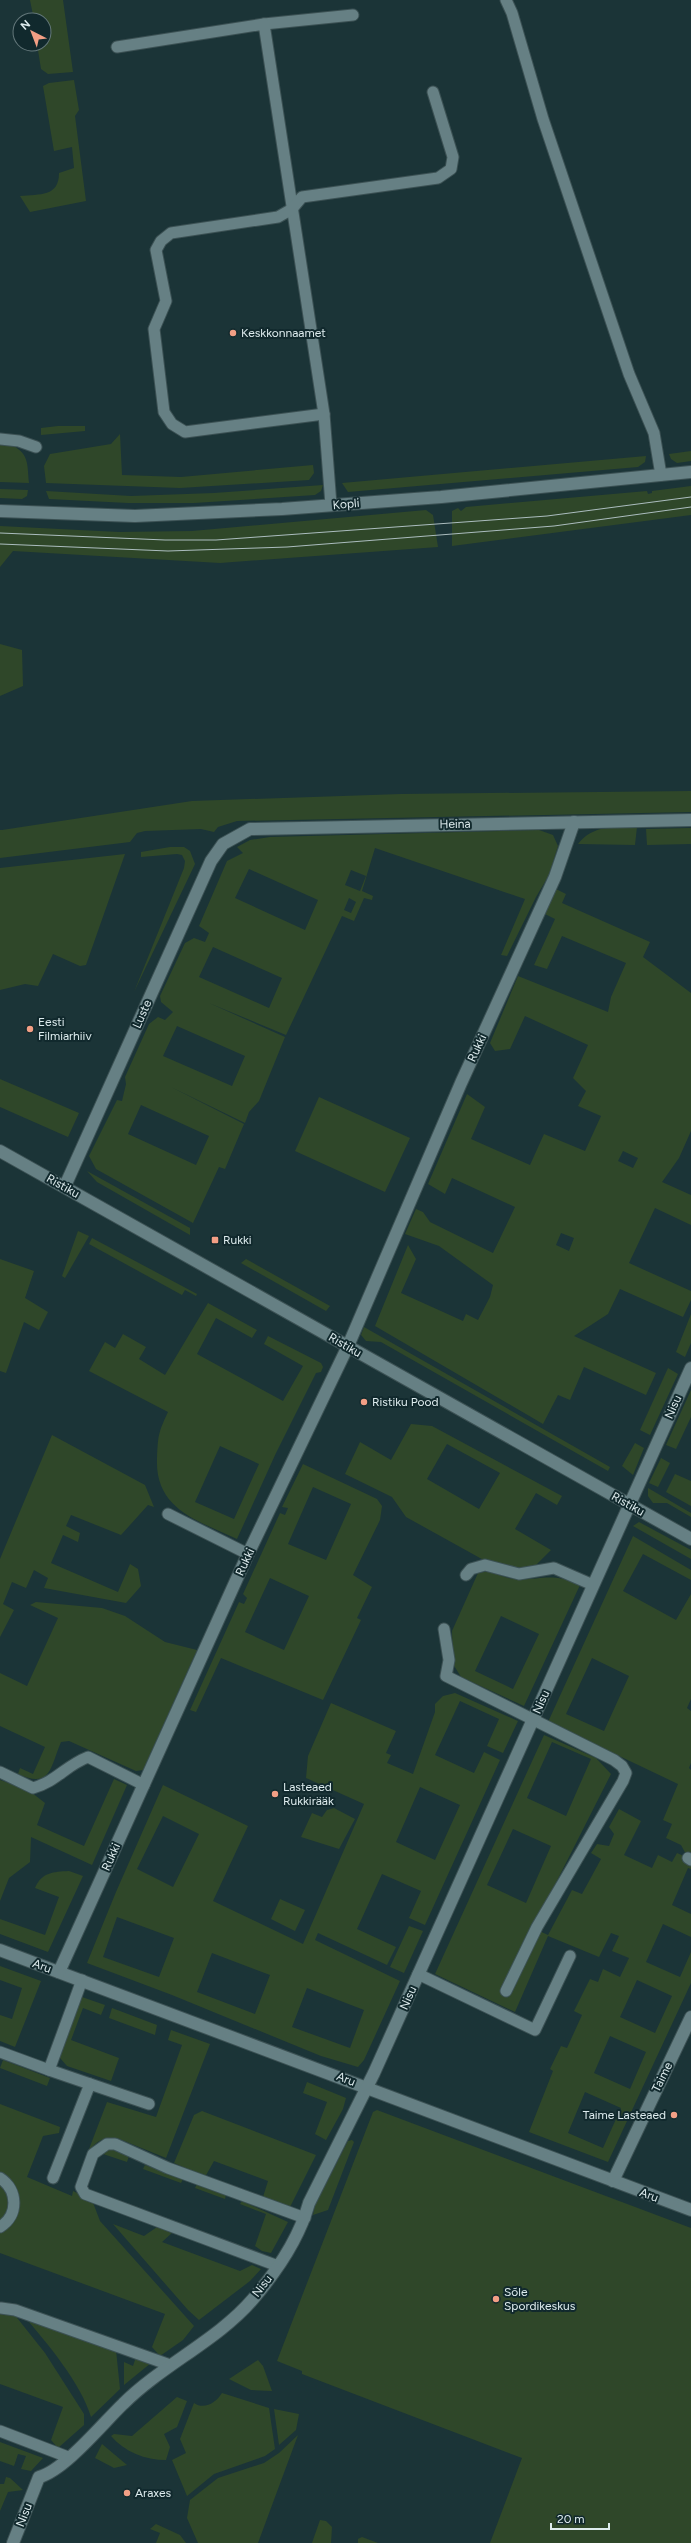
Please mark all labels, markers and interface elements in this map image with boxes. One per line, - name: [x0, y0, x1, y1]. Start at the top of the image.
- north arrow: [12, 12, 52, 52]
- text: N: [18, 17, 33, 33]
- place label: Keskkonnaamet: [241, 326, 326, 340]
- marker: Keskkonnaamet: [228, 328, 238, 338]
- street label: Kopli: [332, 496, 360, 512]
- street label: Heina: [439, 817, 471, 831]
- street label: Luste: [130, 997, 155, 1030]
- place label: Eesti Filmiarhiiv: [38, 1015, 92, 1043]
- marker: Eesti Filmiarhiiv: [25, 1024, 35, 1034]
- street label: Rukki: [465, 1032, 489, 1064]
- street label: Ristiku: [44, 1171, 82, 1201]
- place label: Rukki: [223, 1233, 252, 1247]
- marker: Rukki: [210, 1235, 220, 1245]
- street label: Ristiku: [326, 1330, 364, 1360]
- street label: Nisu: [662, 1393, 684, 1421]
- place label: Ristiku Pood: [372, 1395, 438, 1409]
- marker: Ristiku Pood: [359, 1397, 369, 1407]
- street label: Ristiku: [609, 1489, 647, 1519]
- street label: Rukki: [233, 1546, 257, 1578]
- street label: Nisu: [530, 1688, 552, 1716]
- place label: Lasteaed Rukkirääk: [283, 1780, 334, 1808]
- marker: Lasteaed Rukkirääk: [270, 1789, 280, 1799]
- street label: Rukki: [99, 1841, 123, 1873]
- street label: Aru: [31, 1956, 53, 1976]
- street label: Nisu: [397, 1984, 419, 2012]
- street label: Taime: [649, 2059, 675, 2094]
- street label: Aru: [335, 2069, 357, 2089]
- place label: Taime Lasteaed: [583, 2108, 666, 2122]
- marker: Taime Lasteaed: [669, 2110, 679, 2120]
- street label: Aru: [638, 2185, 660, 2205]
- street label: Nisu: [249, 2272, 275, 2300]
- place label: Sõle Spordikeskus: [504, 2285, 576, 2313]
- marker: Sõle Spordikeskus: [491, 2294, 501, 2304]
- place label: Araxes: [135, 2486, 171, 2500]
- marker: Araxes: [122, 2488, 132, 2498]
- street label: Nisu: [13, 2501, 35, 2529]
- scale bar: [551, 2505, 609, 2531]
- text: 20 m: [557, 2512, 585, 2526]

